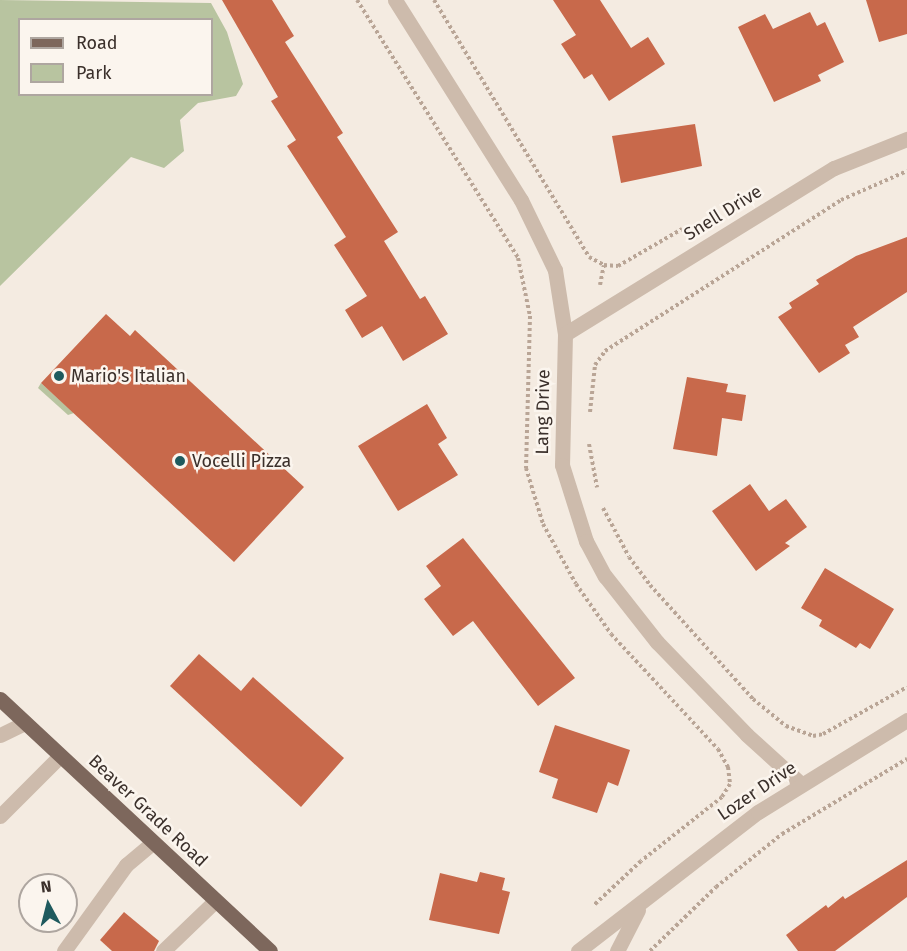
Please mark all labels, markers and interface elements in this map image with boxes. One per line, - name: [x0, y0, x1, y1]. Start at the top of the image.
- legend: [18, 18, 213, 96]
- text: Road: [76, 32, 118, 54]
- text: Park: [76, 62, 111, 84]
- street label: Snell Drive: [680, 181, 766, 245]
- place label: Mario's Italian: [71, 365, 186, 387]
- marker: Mario's Italian: [52, 369, 66, 383]
- street label: Lang Drive: [531, 369, 555, 455]
- place label: Vocelli Pizza: [192, 450, 291, 472]
- marker: Vocelli Pizza: [173, 454, 187, 468]
- street label: Beaver Grade Road: [84, 750, 212, 872]
- street label: Lozer Drive: [713, 757, 801, 825]
- north arrow: [18, 873, 78, 933]
- text: N: [40, 877, 52, 897]

